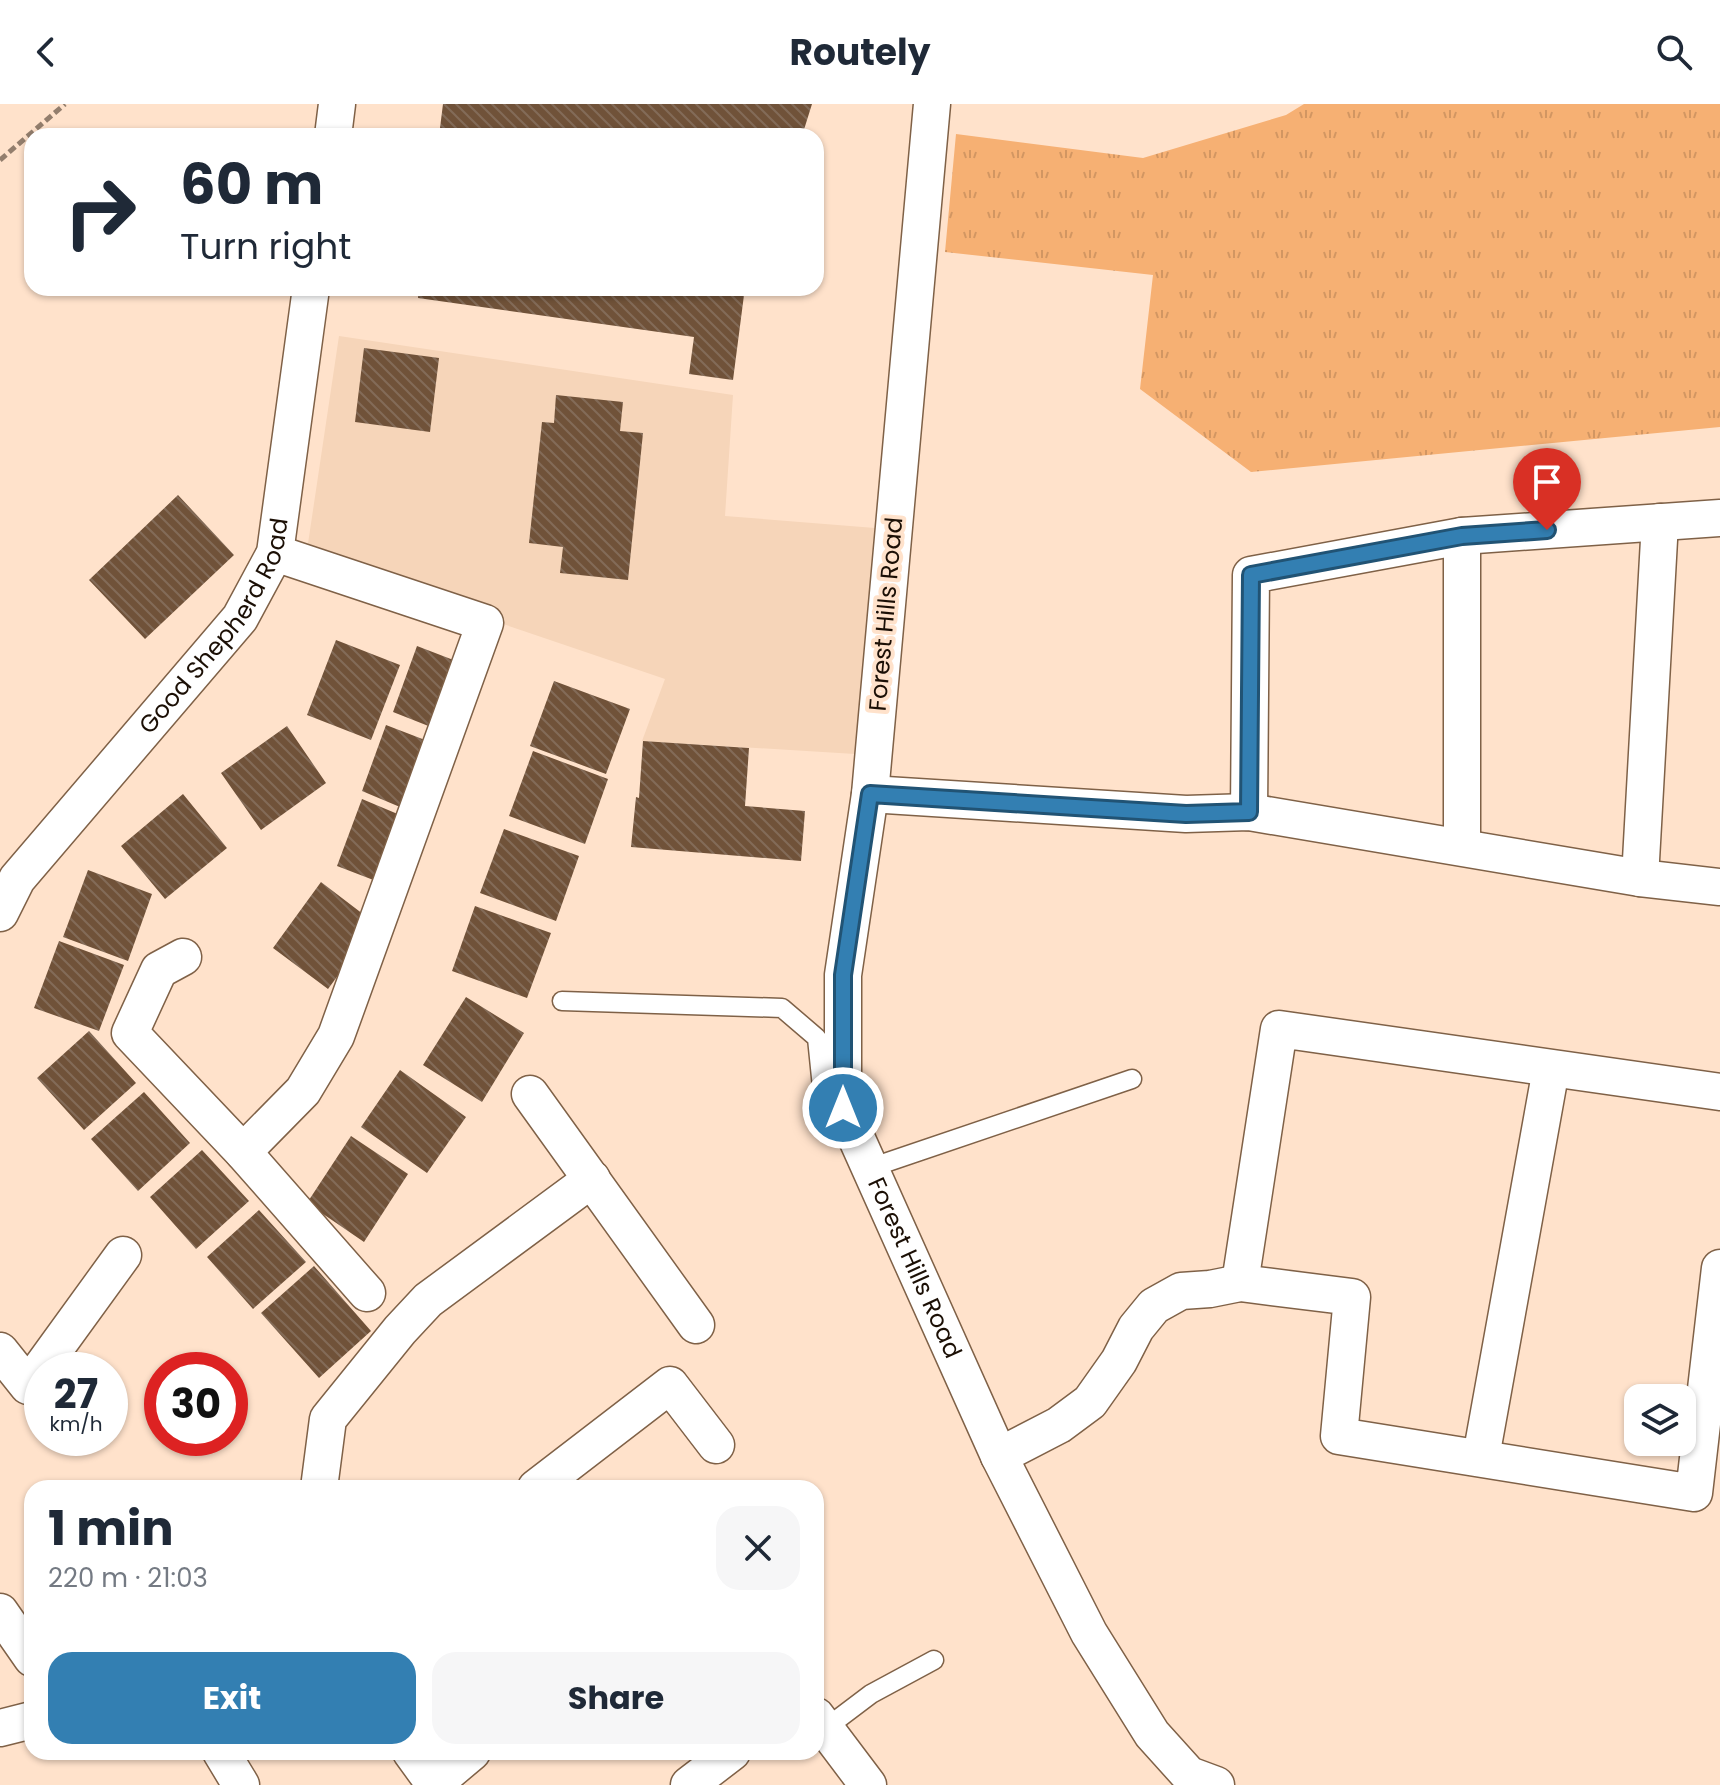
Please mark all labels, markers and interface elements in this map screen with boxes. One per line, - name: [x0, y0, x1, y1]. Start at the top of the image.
- text: Routely: [790, 27, 930, 78]
- icon: back: [24, 30, 68, 74]
- icon: search: [1652, 30, 1696, 74]
- text: 60 m: [180, 145, 323, 224]
- icon: right: [48, 160, 152, 264]
- text: Turn right: [180, 221, 351, 272]
- pin: [1513, 448, 1581, 530]
- icon: arrive: [1525, 460, 1569, 504]
- street label: Good Shepherd Road: [131, 516, 296, 741]
- street label: Forest Hills Road: [861, 516, 910, 712]
- position arrow: [801, 1066, 885, 1150]
- street label: Forest Hills Road: [860, 1172, 970, 1363]
- speed limit sign: 30: [144, 1352, 248, 1456]
- text: 27: [54, 1366, 98, 1422]
- map controls: [1624, 1384, 1696, 1456]
- button: layers: [1624, 1384, 1696, 1456]
- text: km/h: [49, 1410, 103, 1438]
- text: 1 min: [48, 1495, 174, 1562]
- button: close: [716, 1506, 800, 1590]
- text: 220 m · 21:03: [48, 1560, 208, 1596]
- button: Exit: [48, 1652, 416, 1744]
- button: Share: [432, 1652, 800, 1744]

